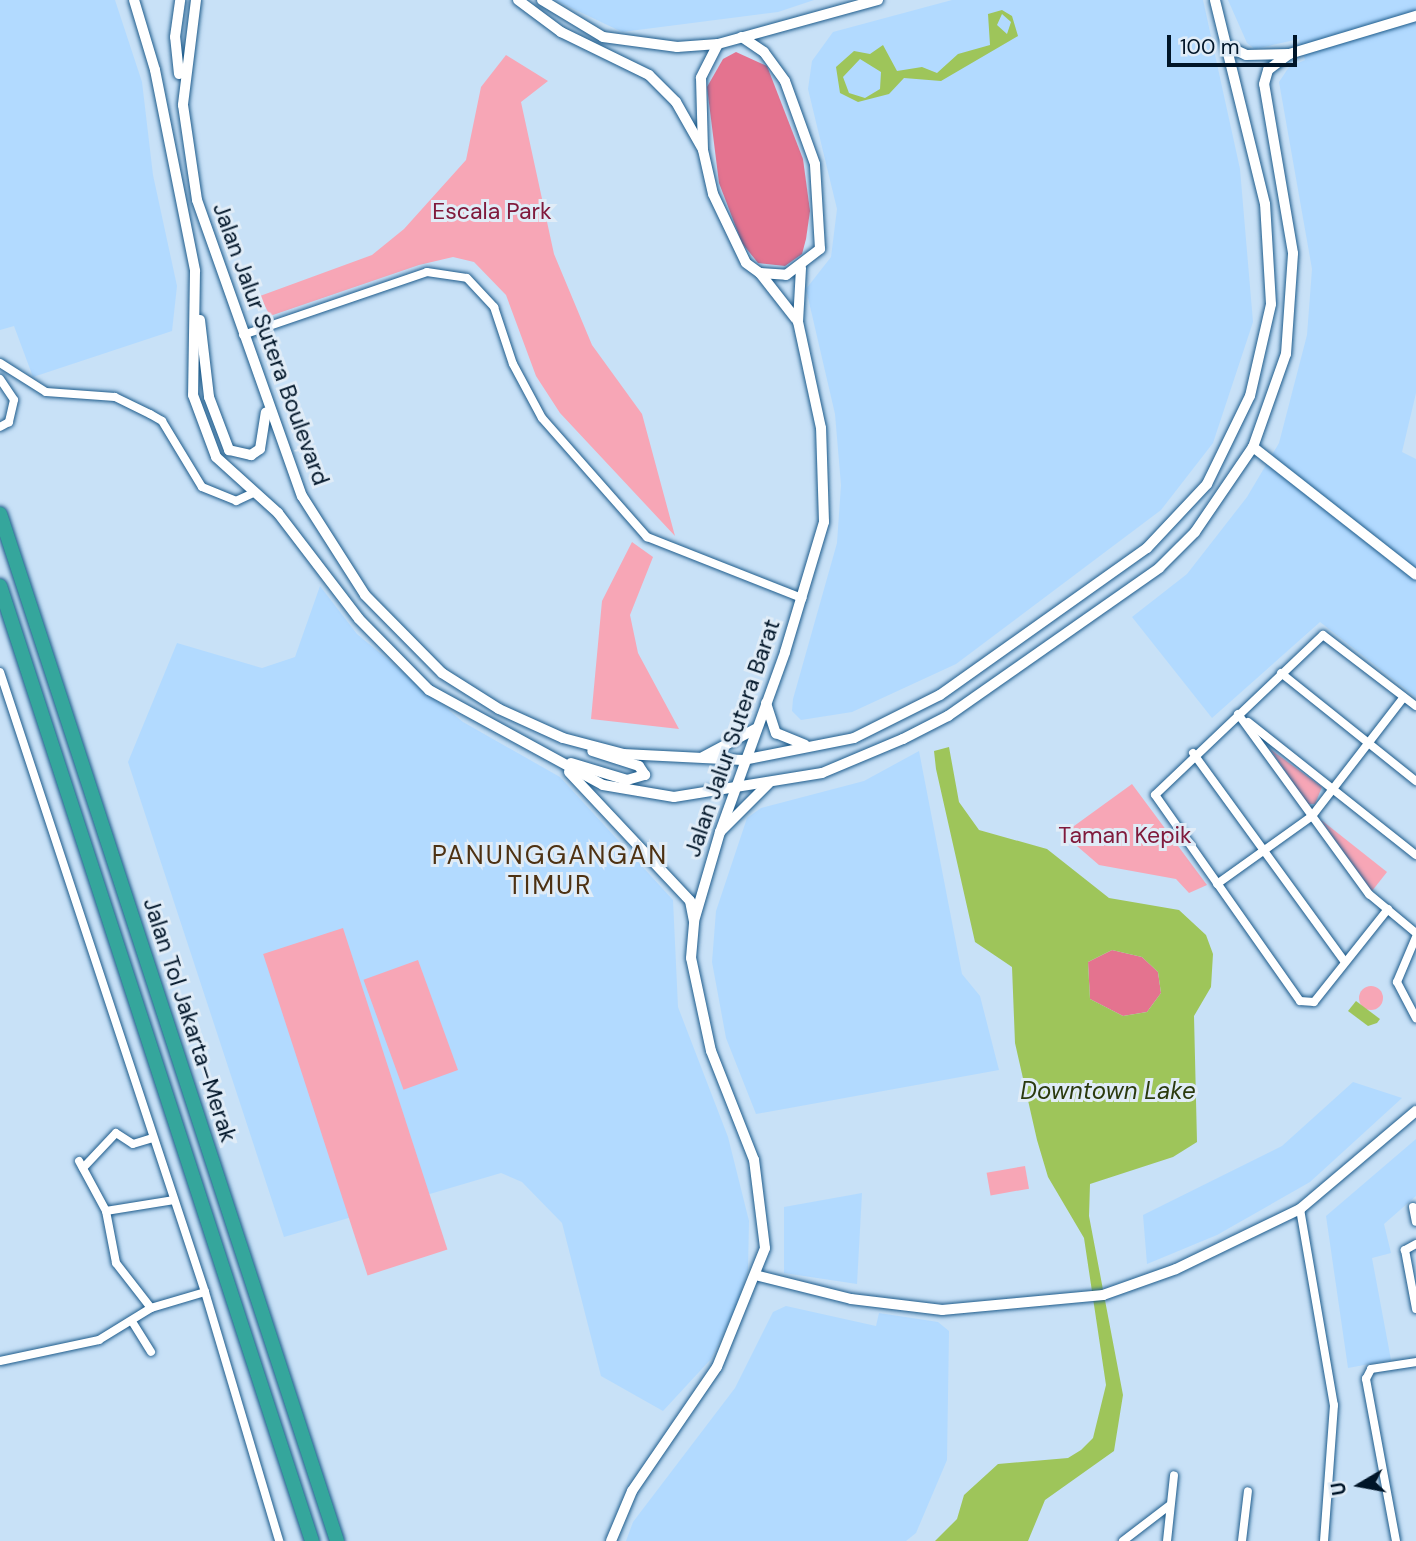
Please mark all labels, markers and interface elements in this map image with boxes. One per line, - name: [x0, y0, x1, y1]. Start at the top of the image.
- scale bar: [1171, 21, 1300, 65]
- text: 100 m: [1180, 33, 1240, 61]
- park label: Escala Park: [432, 197, 552, 225]
- street label: Jalan Jalur Sutera Boulevard: [207, 199, 335, 489]
- street label: Jalan Jalur Sutera Barat: [678, 616, 786, 860]
- park label: Taman Kepik: [1058, 821, 1192, 849]
- district label: PANUNGGANGAN TIMUR: [433, 840, 667, 902]
- street label: Jalan Tol Jakarta–Merak: [137, 894, 243, 1146]
- water label: Downtown Lake: [1020, 1077, 1196, 1105]
- north arrow: [1325, 1450, 1395, 1520]
- text: U: [1325, 1480, 1352, 1497]

